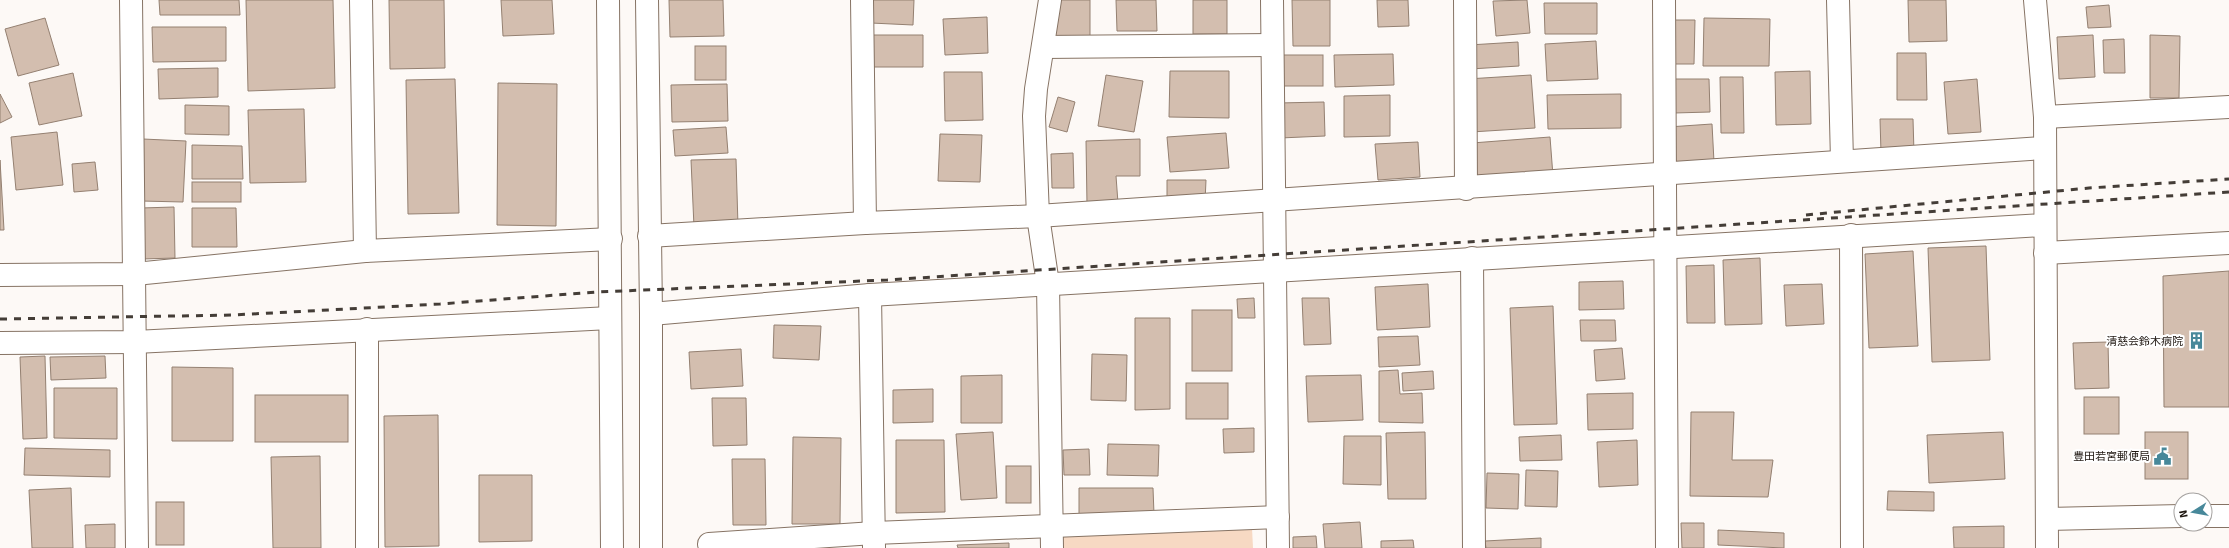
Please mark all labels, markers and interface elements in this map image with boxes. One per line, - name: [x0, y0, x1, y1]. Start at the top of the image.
- building icon: 清慈会鈴木病院: [2186, 331, 2206, 351]
- place label: 清慈会鈴木病院: [2106, 335, 2183, 348]
- public building icon: 豊田若宮郵便局: [2153, 446, 2173, 466]
- place label: 豊田若宮郵便局: [2073, 450, 2150, 463]
- north arrow: [2173, 492, 2213, 532]
- text: N: [2177, 509, 2191, 519]

